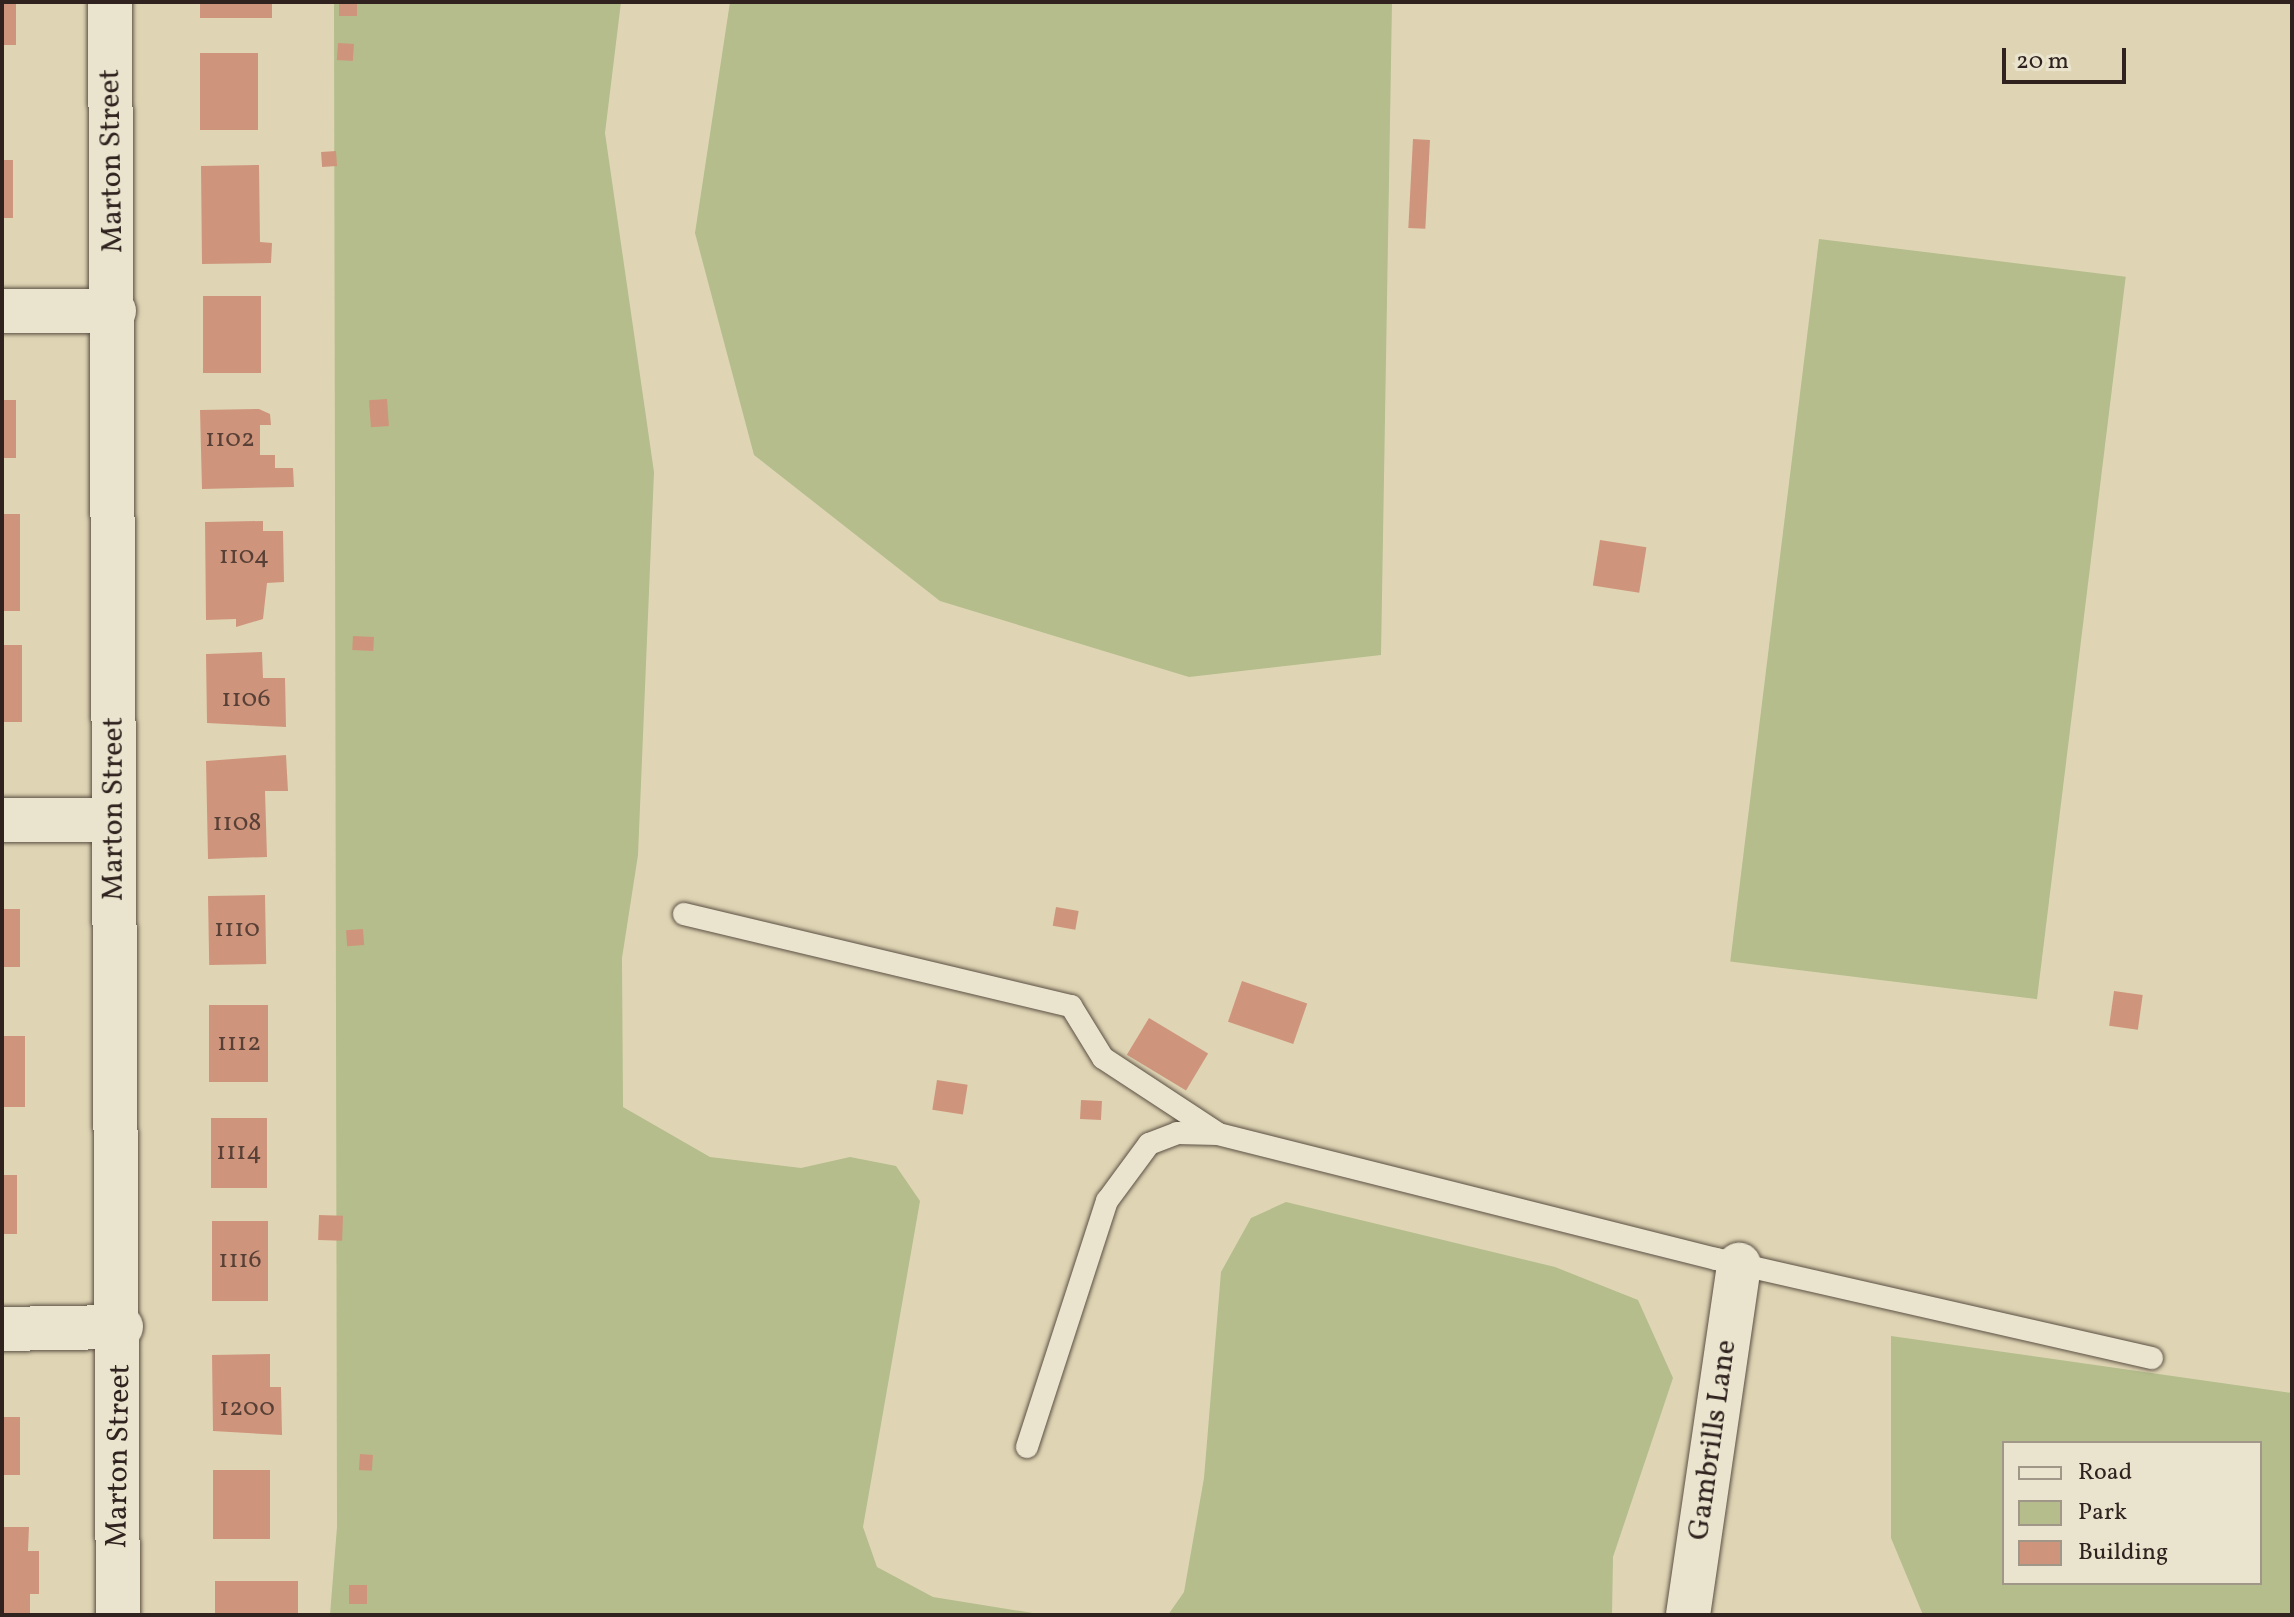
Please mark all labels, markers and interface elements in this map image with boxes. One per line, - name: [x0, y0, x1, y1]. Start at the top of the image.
- scale bar: [2006, 32, 2130, 82]
- text: 20 m: [2016, 45, 2069, 79]
- street label: Marton Street: [92, 69, 132, 253]
- house number: 1102: [205, 424, 255, 456]
- house number: 1104: [219, 541, 269, 573]
- house number: 1106: [221, 684, 271, 716]
- street label: Marton Street: [96, 717, 132, 901]
- house number: 1108: [212, 808, 262, 840]
- house number: 1110: [214, 914, 260, 946]
- house number: 1112: [217, 1028, 261, 1060]
- house number: 1114: [216, 1137, 262, 1169]
- house number: 1116: [218, 1245, 262, 1277]
- street label: Gambrills Lane: [1681, 1337, 1745, 1543]
- street label: Marton Street: [99, 1364, 139, 1548]
- house number: 1200: [219, 1393, 275, 1425]
- legend: [2002, 1441, 2262, 1585]
- text: Road: [2078, 1456, 2132, 1490]
- text: Park: [2078, 1496, 2127, 1530]
- text: Building: [2078, 1536, 2168, 1570]

